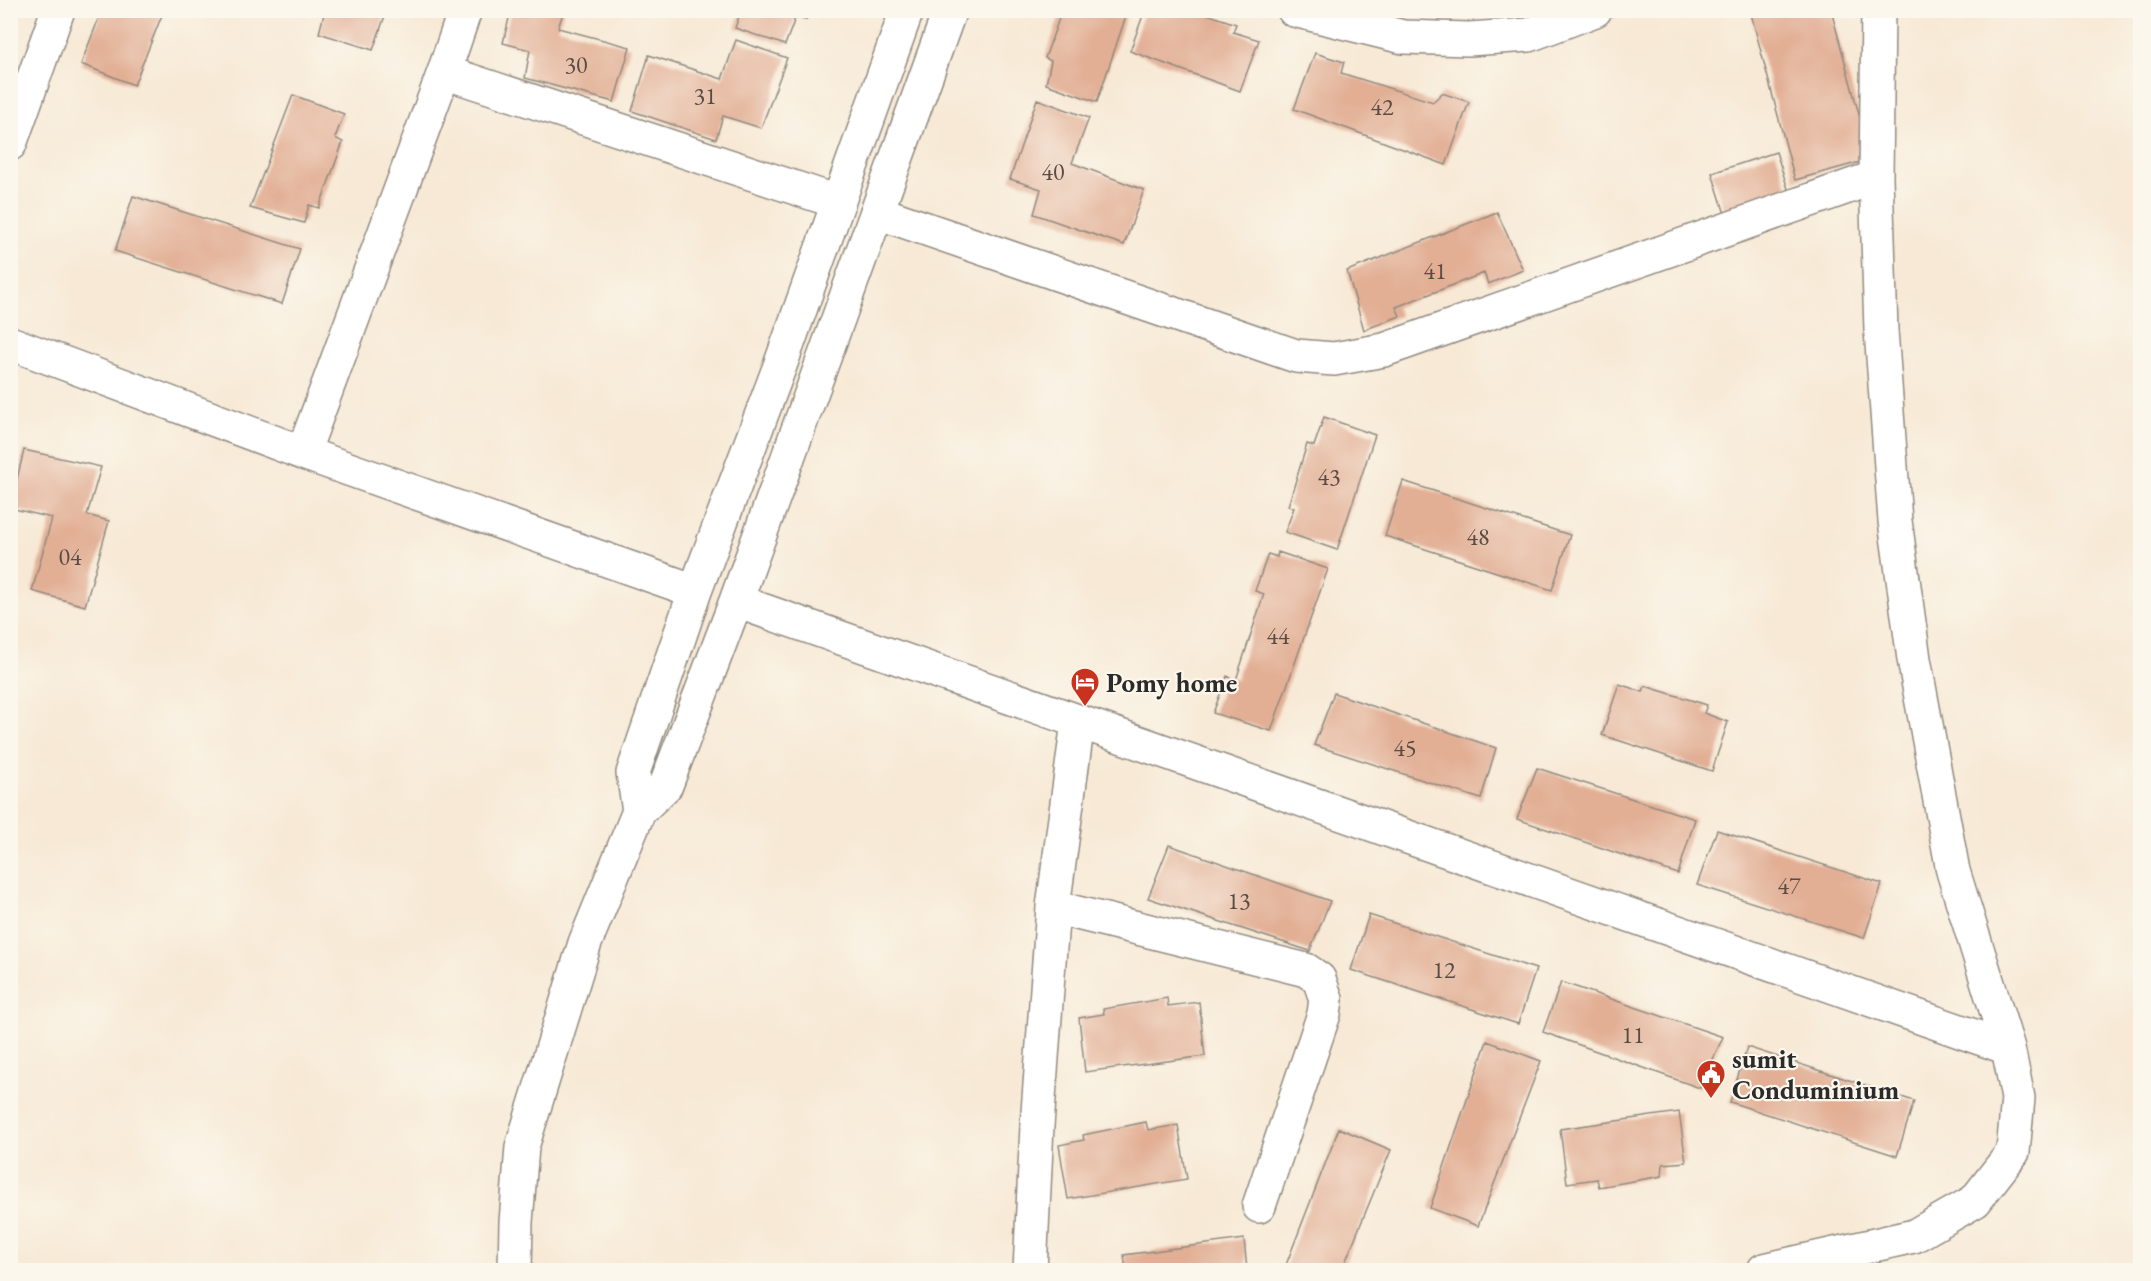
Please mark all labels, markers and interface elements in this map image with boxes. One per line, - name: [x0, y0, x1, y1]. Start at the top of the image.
- house number: 30: [564, 49, 588, 80]
- house number: 31: [693, 80, 717, 111]
- house number: 42: [1370, 91, 1394, 122]
- house number: 40: [1041, 156, 1065, 187]
- house number: 41: [1423, 255, 1447, 286]
- house number: 43: [1317, 461, 1341, 492]
- house number: 48: [1466, 521, 1490, 552]
- house number: 04: [58, 541, 82, 572]
- house number: 44: [1266, 620, 1290, 651]
- place label: Pomy home: [1106, 665, 1237, 700]
- hotel icon: Pomy home: [1069, 666, 1101, 708]
- house number: 45: [1393, 732, 1417, 763]
- house number: 47: [1777, 870, 1801, 901]
- house number: 13: [1227, 885, 1251, 916]
- house number: 12: [1432, 954, 1456, 985]
- house number: 11: [1621, 1019, 1645, 1050]
- place label: sumit Conduminium: [1732, 1041, 1899, 1107]
- public building icon: sumit Conduminium: [1695, 1058, 1727, 1100]

